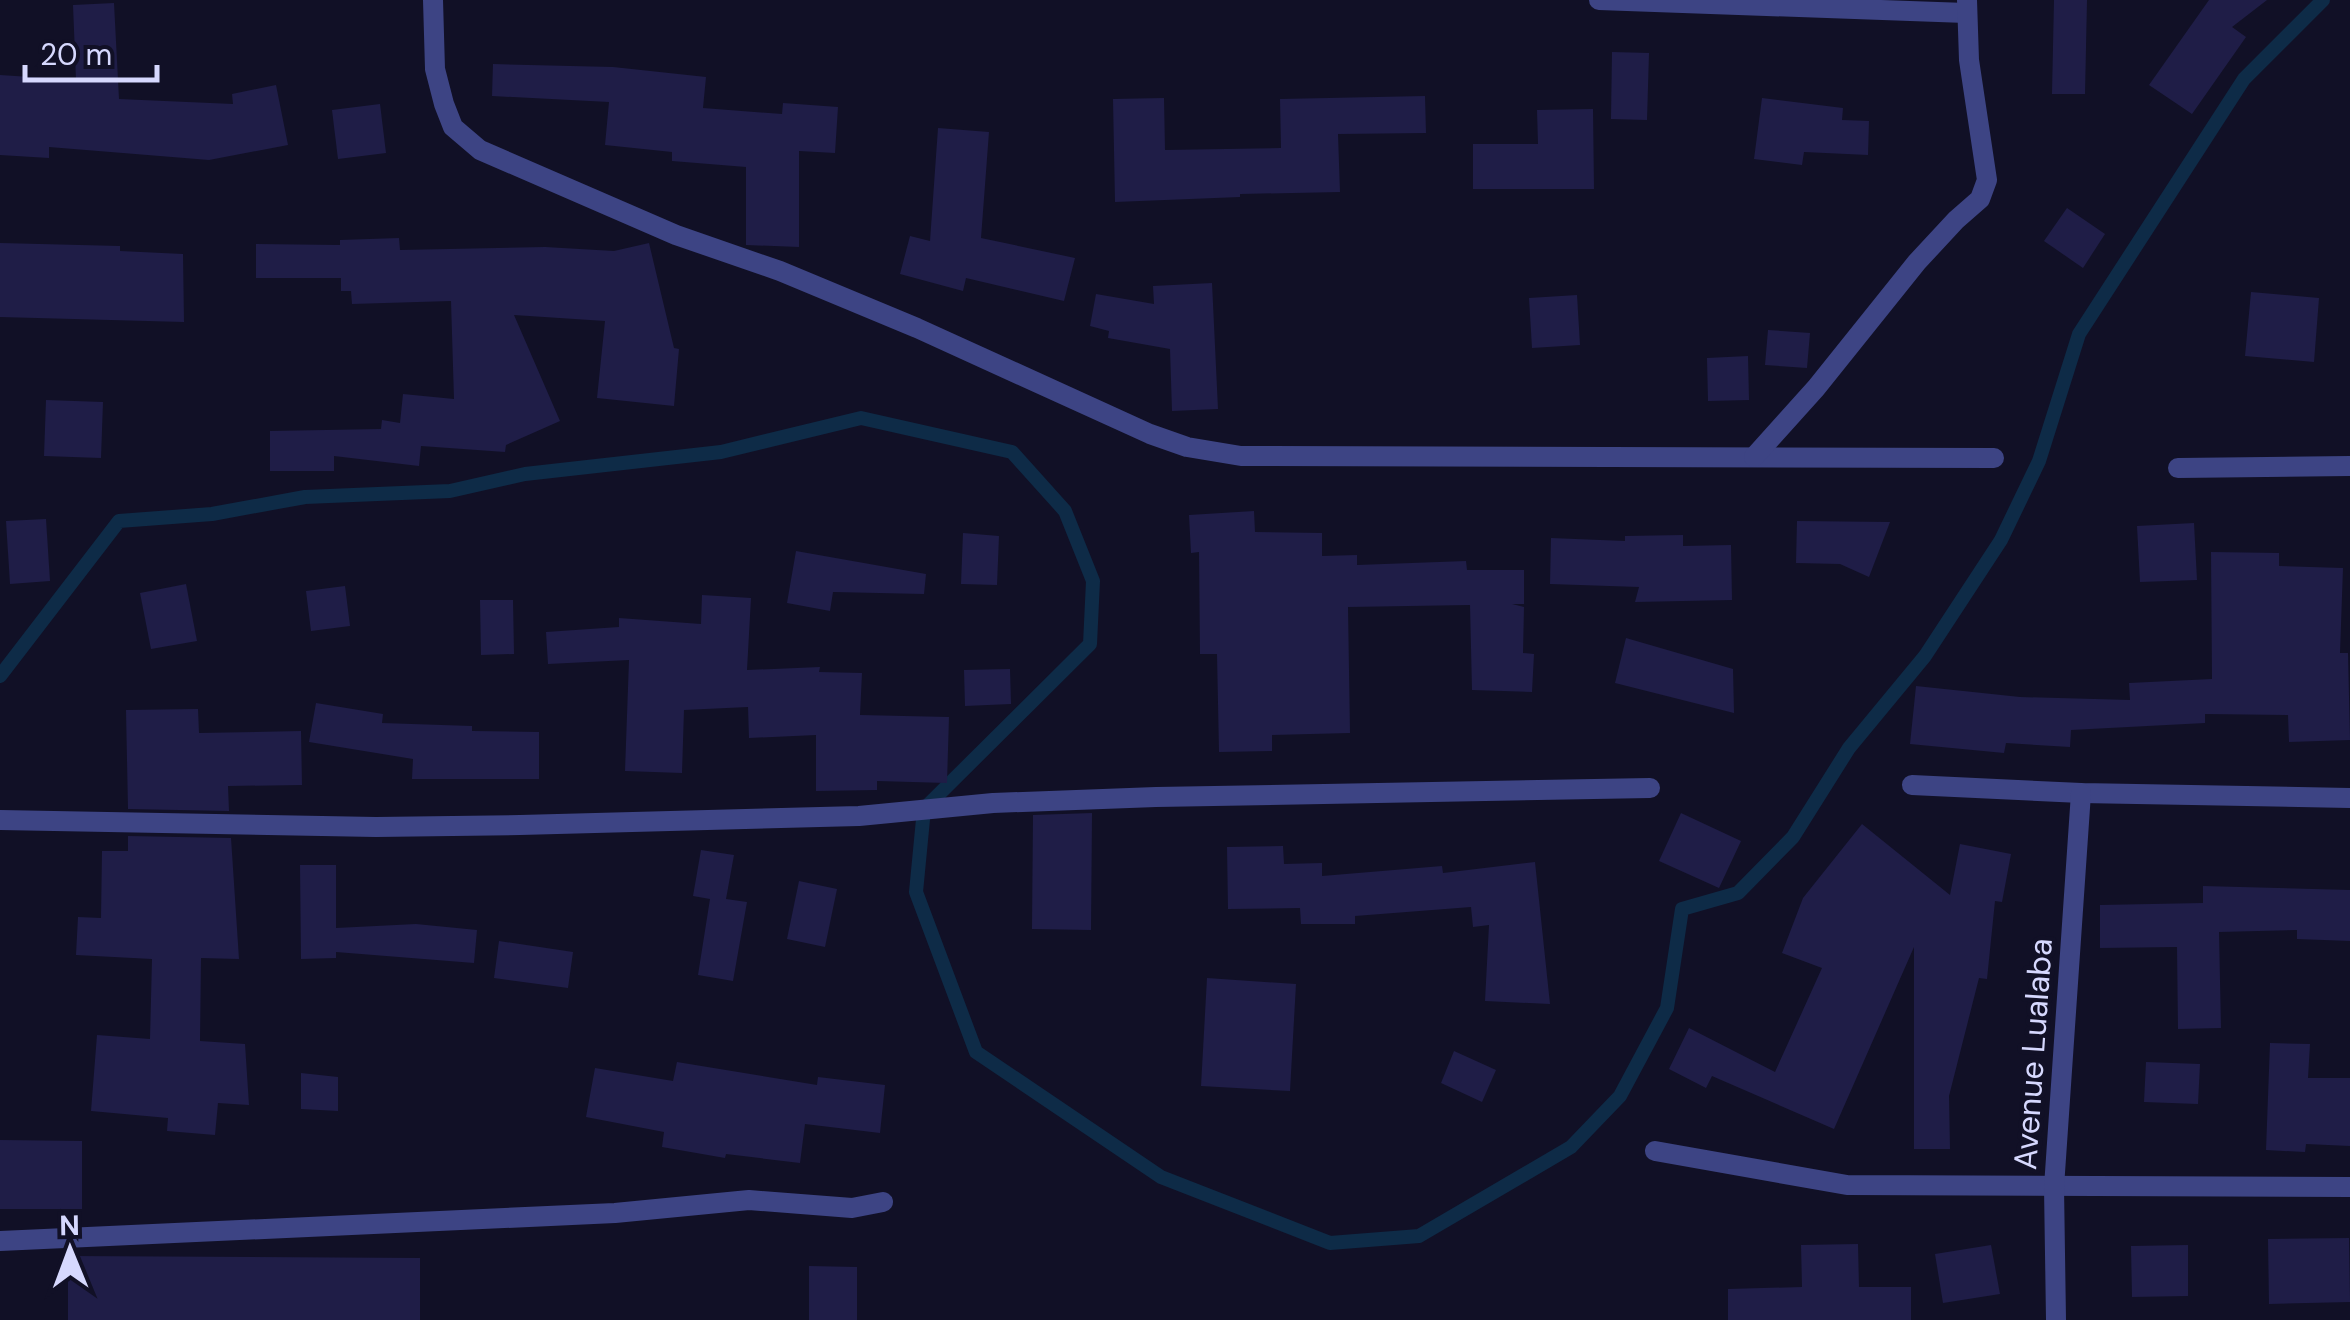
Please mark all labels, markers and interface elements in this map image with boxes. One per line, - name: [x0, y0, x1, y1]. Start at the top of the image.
- scale bar: [25, 20, 158, 82]
- text: 20 m: [40, 35, 112, 74]
- street label: Avenue Lualaba: [2004, 937, 2062, 1171]
- north arrow: [20, 1200, 120, 1300]
- text: N: [59, 1207, 80, 1244]

